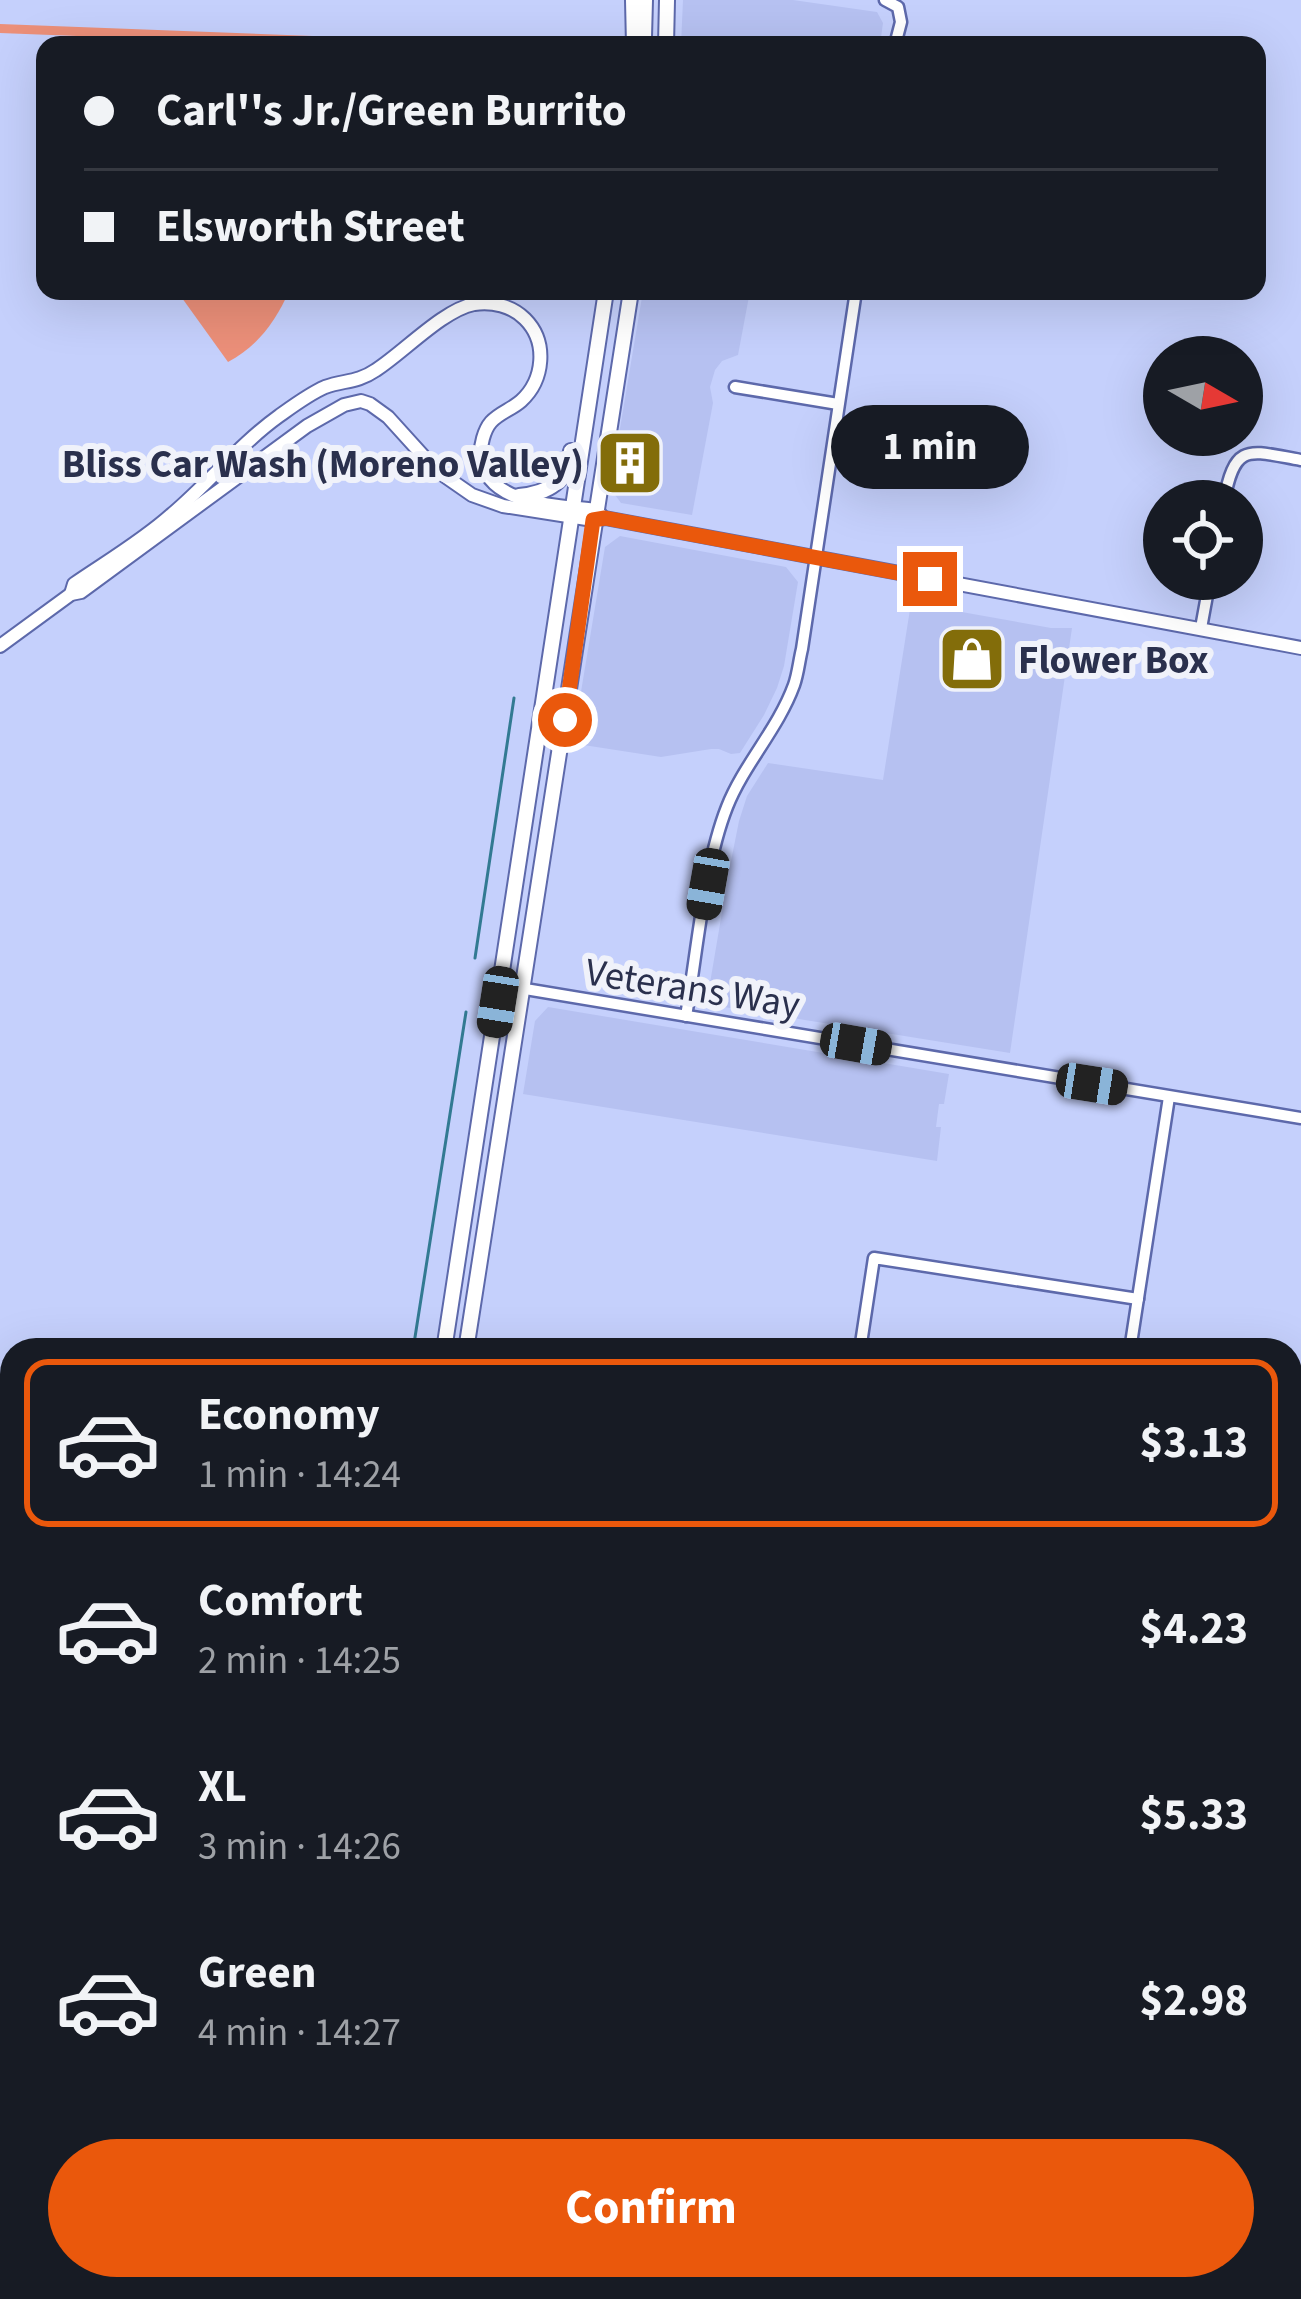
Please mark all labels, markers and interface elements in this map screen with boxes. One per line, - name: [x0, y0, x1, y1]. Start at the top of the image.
- text: Carl''s Jr./Green Burrito: [156, 79, 627, 143]
- text: Elsworth Street: [156, 195, 465, 259]
- north arrow: [1143, 336, 1263, 456]
- map controls: [1143, 336, 1263, 600]
- callout: 1 min: [831, 405, 1029, 489]
- text: 1 min: [883, 419, 977, 475]
- building icon: Bliss Car Wash (Moreno Valley): [595, 428, 665, 498]
- place label: Bliss Car Wash (Moreno Valley): [62, 437, 584, 493]
- button: locate: [1143, 480, 1263, 600]
- route end: [903, 552, 957, 606]
- shop icon: Flower Box: [937, 624, 1007, 694]
- place label: Flower Box: [1018, 633, 1209, 689]
- route start: [538, 693, 592, 747]
- car: [684, 845, 732, 923]
- street label: Veterans Way: [582, 944, 804, 1034]
- car: [475, 964, 521, 1040]
- car: [817, 1020, 895, 1068]
- car: [1054, 1061, 1130, 1107]
- text: Economy: [198, 1383, 380, 1447]
- icon: car: [54, 1389, 162, 1497]
- text: $3.13: [1139, 1411, 1248, 1475]
- text: 1 min · 14:24: [198, 1447, 401, 1503]
- text: Comfort: [198, 1569, 363, 1633]
- icon: car: [54, 1575, 162, 1683]
- text: $4.23: [1139, 1597, 1248, 1661]
- text: 2 min · 14:25: [198, 1633, 401, 1689]
- text: XL: [198, 1755, 247, 1819]
- icon: car: [54, 1761, 162, 1869]
- text: $5.33: [1139, 1783, 1248, 1847]
- text: 3 min · 14:26: [198, 1819, 401, 1875]
- text: Green: [198, 1941, 317, 2005]
- icon: car: [54, 1947, 162, 2055]
- text: $2.98: [1139, 1969, 1248, 2033]
- text: 4 min · 14:27: [198, 2005, 401, 2061]
- button: Confirm: [48, 2139, 1254, 2277]

